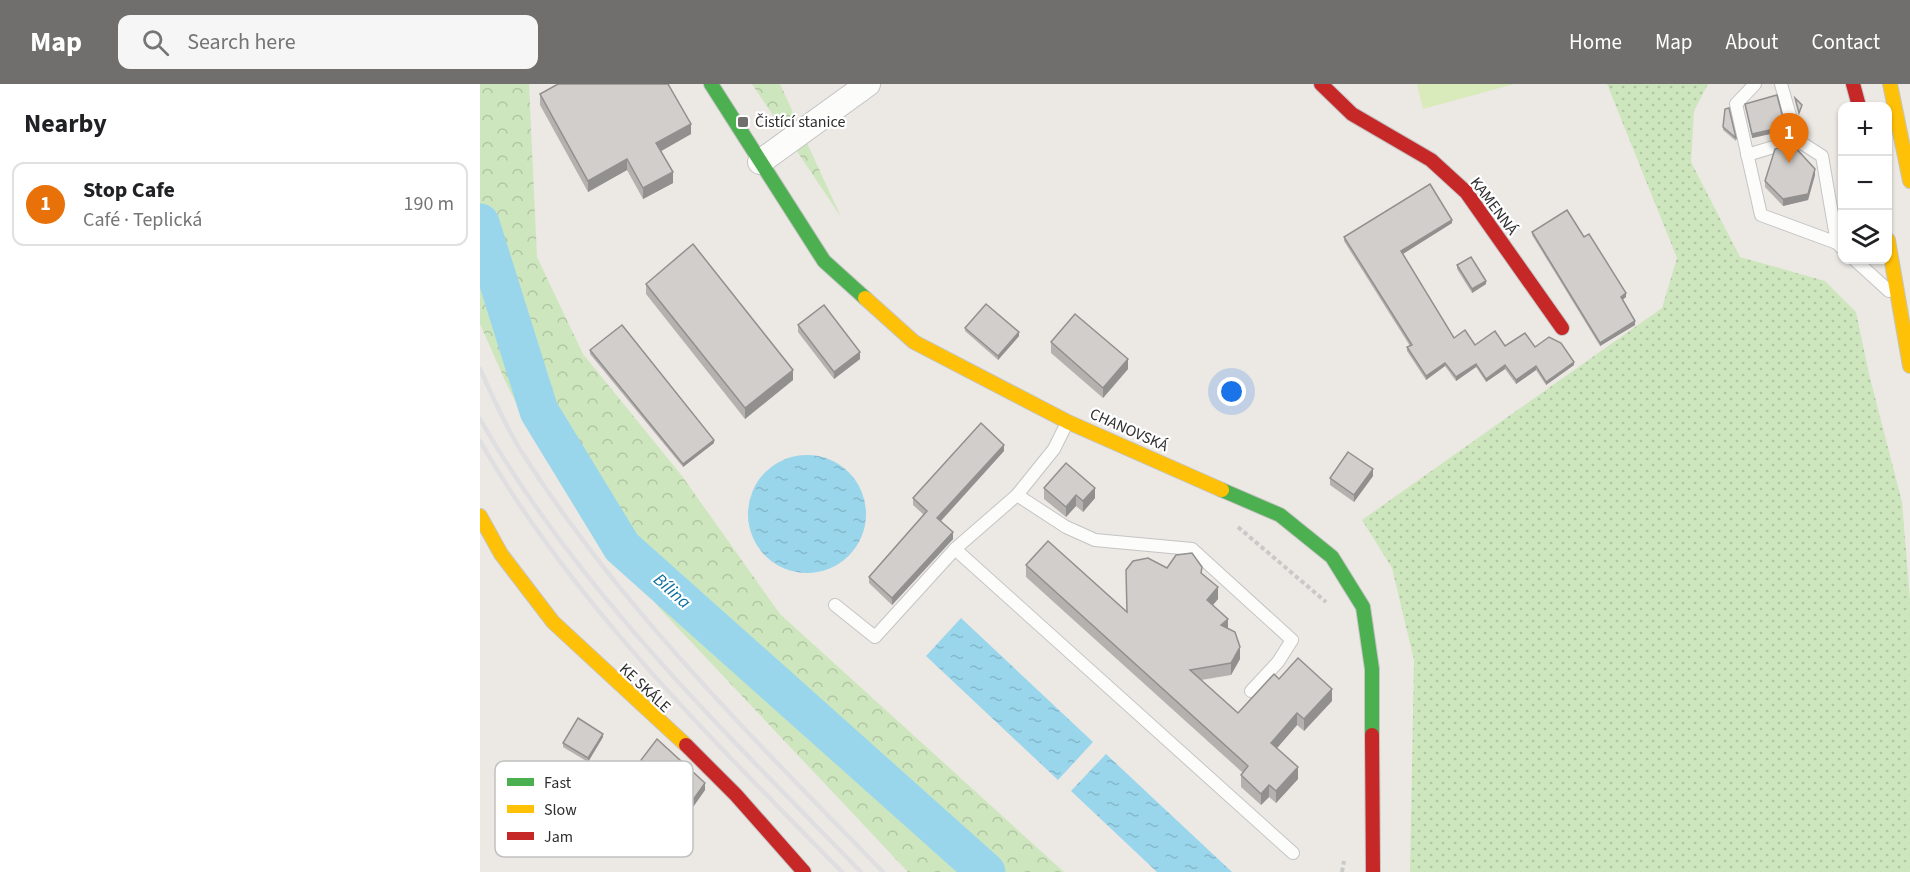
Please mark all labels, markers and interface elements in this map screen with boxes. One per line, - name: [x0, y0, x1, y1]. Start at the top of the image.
- search box: [118, 15, 538, 69]
- text: Map: [30, 22, 82, 62]
- icon: search: [139, 26, 172, 59]
- text: Search here: [187, 26, 296, 58]
- text: Home: [1569, 27, 1622, 57]
- text: Map: [1655, 27, 1693, 57]
- text: About: [1726, 27, 1778, 57]
- text: Contact: [1811, 27, 1880, 57]
- map controls: [1838, 102, 1892, 264]
- button: +: [1838, 102, 1892, 156]
- text: Nearby: [24, 105, 107, 142]
- place label: Čistící stanice: [755, 111, 845, 133]
- pin: 1: [1770, 113, 1808, 163]
- marker: Čistící stanice: [736, 115, 750, 129]
- button: −: [1838, 156, 1892, 210]
- street label: KAMENNÁ: [1465, 173, 1523, 240]
- text: Stop Cafe: [83, 174, 175, 206]
- text: 1: [40, 190, 51, 218]
- text: 190 m: [404, 190, 454, 218]
- text: Café · Teplická: [83, 206, 202, 234]
- button: layers: [1838, 210, 1892, 264]
- your location: [1217, 377, 1246, 406]
- street label: CHANOVSKÁ: [1086, 403, 1172, 457]
- water label: Bílina: [648, 568, 696, 615]
- street label: KE SKÁLE: [614, 658, 676, 718]
- legend: [495, 761, 693, 857]
- text: Fast: [544, 772, 572, 794]
- text: Slow: [544, 799, 577, 821]
- text: Jam: [544, 826, 573, 848]

